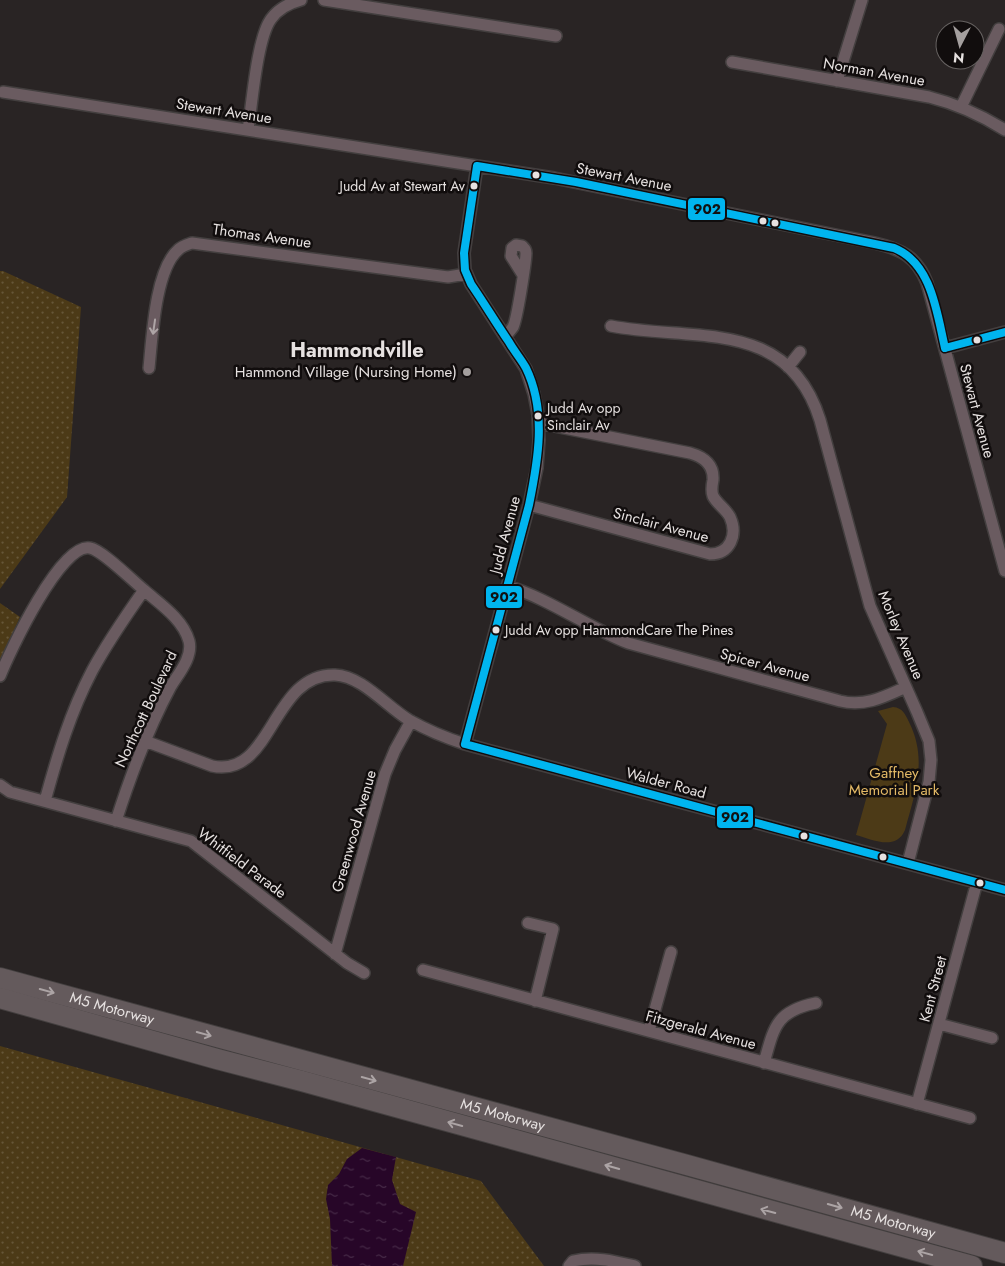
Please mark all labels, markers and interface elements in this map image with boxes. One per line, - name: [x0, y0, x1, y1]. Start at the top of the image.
- north arrow: [935, 20, 985, 70]
- text: N: [952, 47, 965, 68]
- street label: Norman Avenue: [821, 52, 927, 92]
- street label: Stewart Avenue: [175, 93, 274, 129]
- street label: Stewart Avenue: [574, 157, 674, 197]
- unlabelled marker: [531, 170, 541, 180]
- place label: Judd Av at Stewart Av: [338, 176, 466, 196]
- marker: Judd Av at Stewart Av: [469, 181, 479, 191]
- line badge: 902: [687, 197, 726, 221]
- text: 902: [693, 199, 721, 219]
- unlabelled marker: [758, 216, 768, 226]
- street label: Thomas Avenue: [211, 218, 313, 254]
- unlabelled marker: [770, 218, 780, 228]
- one-way arrow: [149, 319, 159, 335]
- unlabelled marker: [972, 335, 982, 345]
- district label: Hammondville: [290, 336, 424, 365]
- place label: Hammond Village (Nursing Home): [235, 361, 457, 383]
- street label: Stewart Avenue: [954, 361, 1000, 461]
- marker: Hammond Village (Nursing Home): [461, 366, 473, 378]
- place label: Judd Av opp Sinclair Av: [545, 398, 620, 435]
- marker: Judd Av opp Sinclair Av: [533, 411, 543, 421]
- street label: Judd Avenue: [484, 493, 526, 578]
- street label: Sinclair Avenue: [611, 502, 711, 548]
- line badge: 902: [485, 585, 523, 609]
- text: 902: [490, 587, 518, 607]
- street label: Morley Avenue: [872, 587, 930, 683]
- place label: Judd Av opp HammondCare The Pines: [503, 620, 734, 640]
- marker: Judd Av opp HammondCare The Pines: [491, 625, 501, 635]
- street label: Spicer Avenue: [718, 642, 813, 688]
- street label: Northcott Boulevard: [109, 647, 183, 771]
- street label: Walder Road: [623, 762, 709, 804]
- park label: Gaffney Memorial Park: [849, 762, 940, 801]
- street label: Greenwood Avenue: [326, 767, 382, 895]
- line badge: 902: [716, 805, 754, 829]
- text: 902: [721, 807, 749, 827]
- street label: Whitfield Parade: [193, 822, 291, 904]
- unlabelled marker: [799, 831, 809, 841]
- unlabelled marker: [878, 852, 888, 862]
- unlabelled marker: [975, 878, 985, 888]
- street label: Kent Street: [914, 953, 952, 1024]
- street label: M5 Motorway: [67, 986, 157, 1031]
- one-way arrow: [39, 987, 55, 997]
- street label: Fitzgerald Avenue: [643, 1005, 759, 1055]
- one-way arrow: [195, 1030, 211, 1039]
- one-way arrow: [360, 1074, 376, 1084]
- street label: M5 Motorway: [458, 1093, 548, 1137]
- one-way arrow: [447, 1119, 463, 1128]
- one-way arrow: [604, 1162, 620, 1172]
- street label: M5 Motorway: [848, 1200, 938, 1244]
- one-way arrow: [827, 1202, 843, 1212]
- one-way arrow: [761, 1205, 777, 1215]
- one-way arrow: [918, 1248, 934, 1258]

